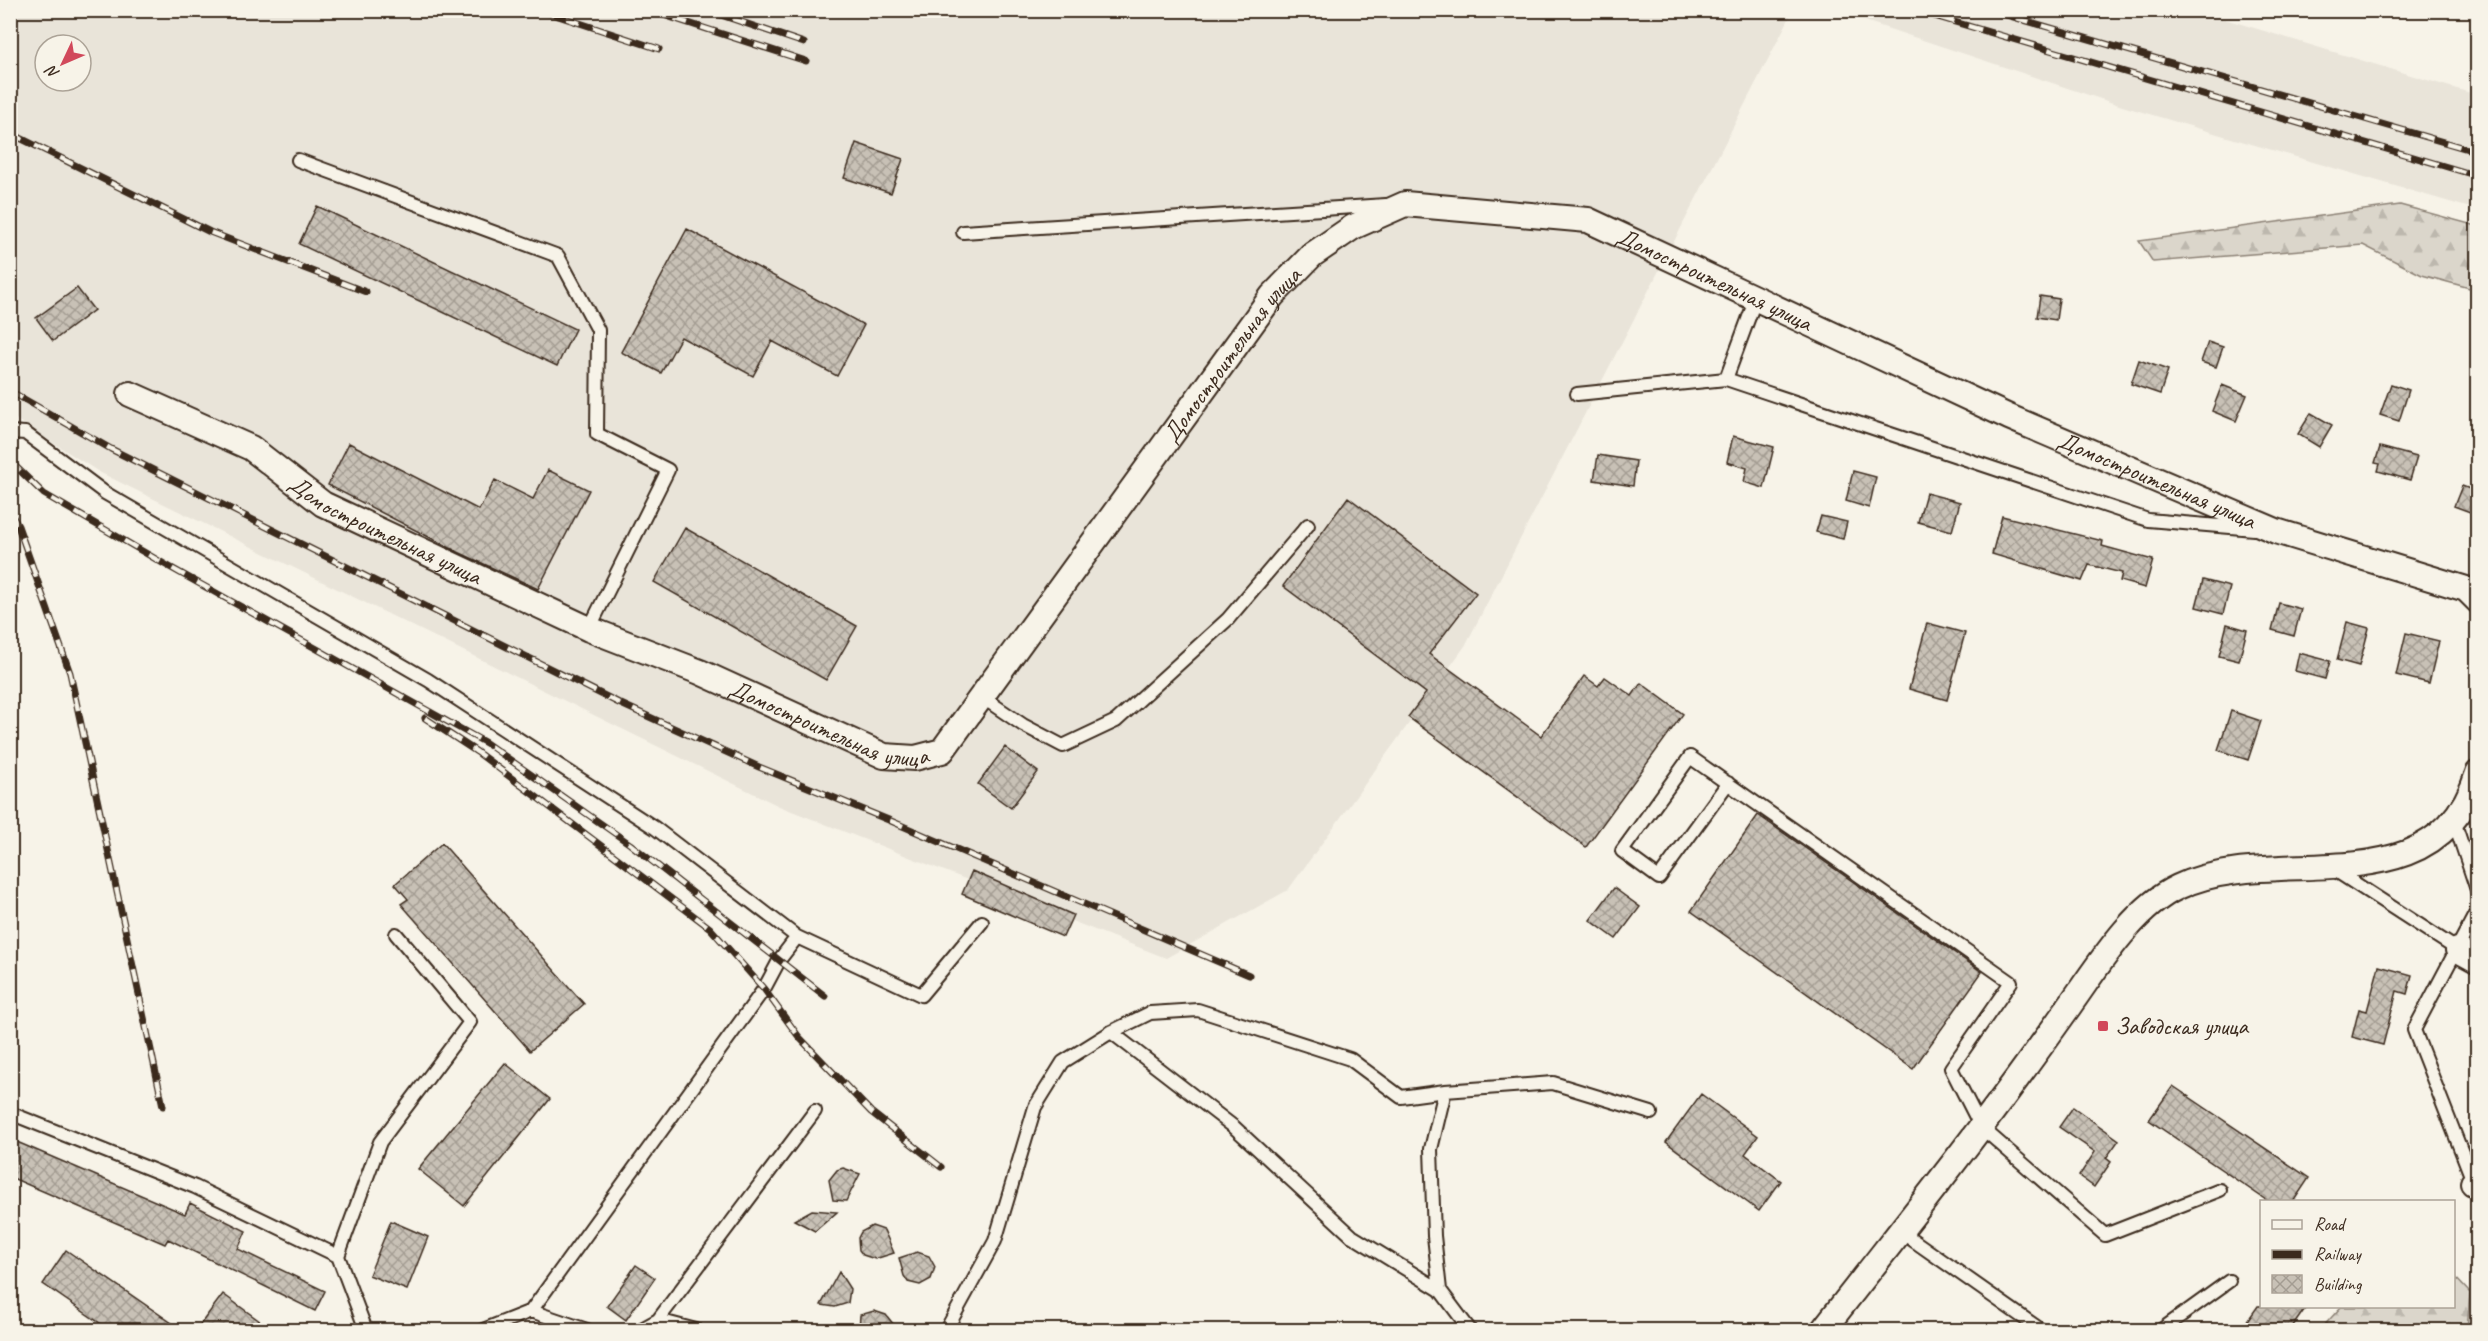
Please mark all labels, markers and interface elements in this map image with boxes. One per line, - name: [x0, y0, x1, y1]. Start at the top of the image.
- north arrow: [33, 33, 93, 93]
- text: N: [40, 60, 64, 83]
- street label: Домостроительная улица: [1612, 221, 1818, 338]
- street label: Домостроительная улица: [1156, 259, 1308, 448]
- street label: Домостроительная улица: [2053, 425, 2262, 536]
- street label: Домостроительная улица: [283, 468, 488, 592]
- street label: Домостроительная улица: [725, 673, 933, 773]
- place label: Заводская улица: [2115, 1011, 2250, 1041]
- marker: Заводская улица: [2096, 1019, 2110, 1033]
- legend: [2260, 1200, 2455, 1308]
- text: Road: [2314, 1213, 2347, 1235]
- text: Railway: [2314, 1243, 2362, 1265]
- text: Building: [2314, 1273, 2363, 1295]

